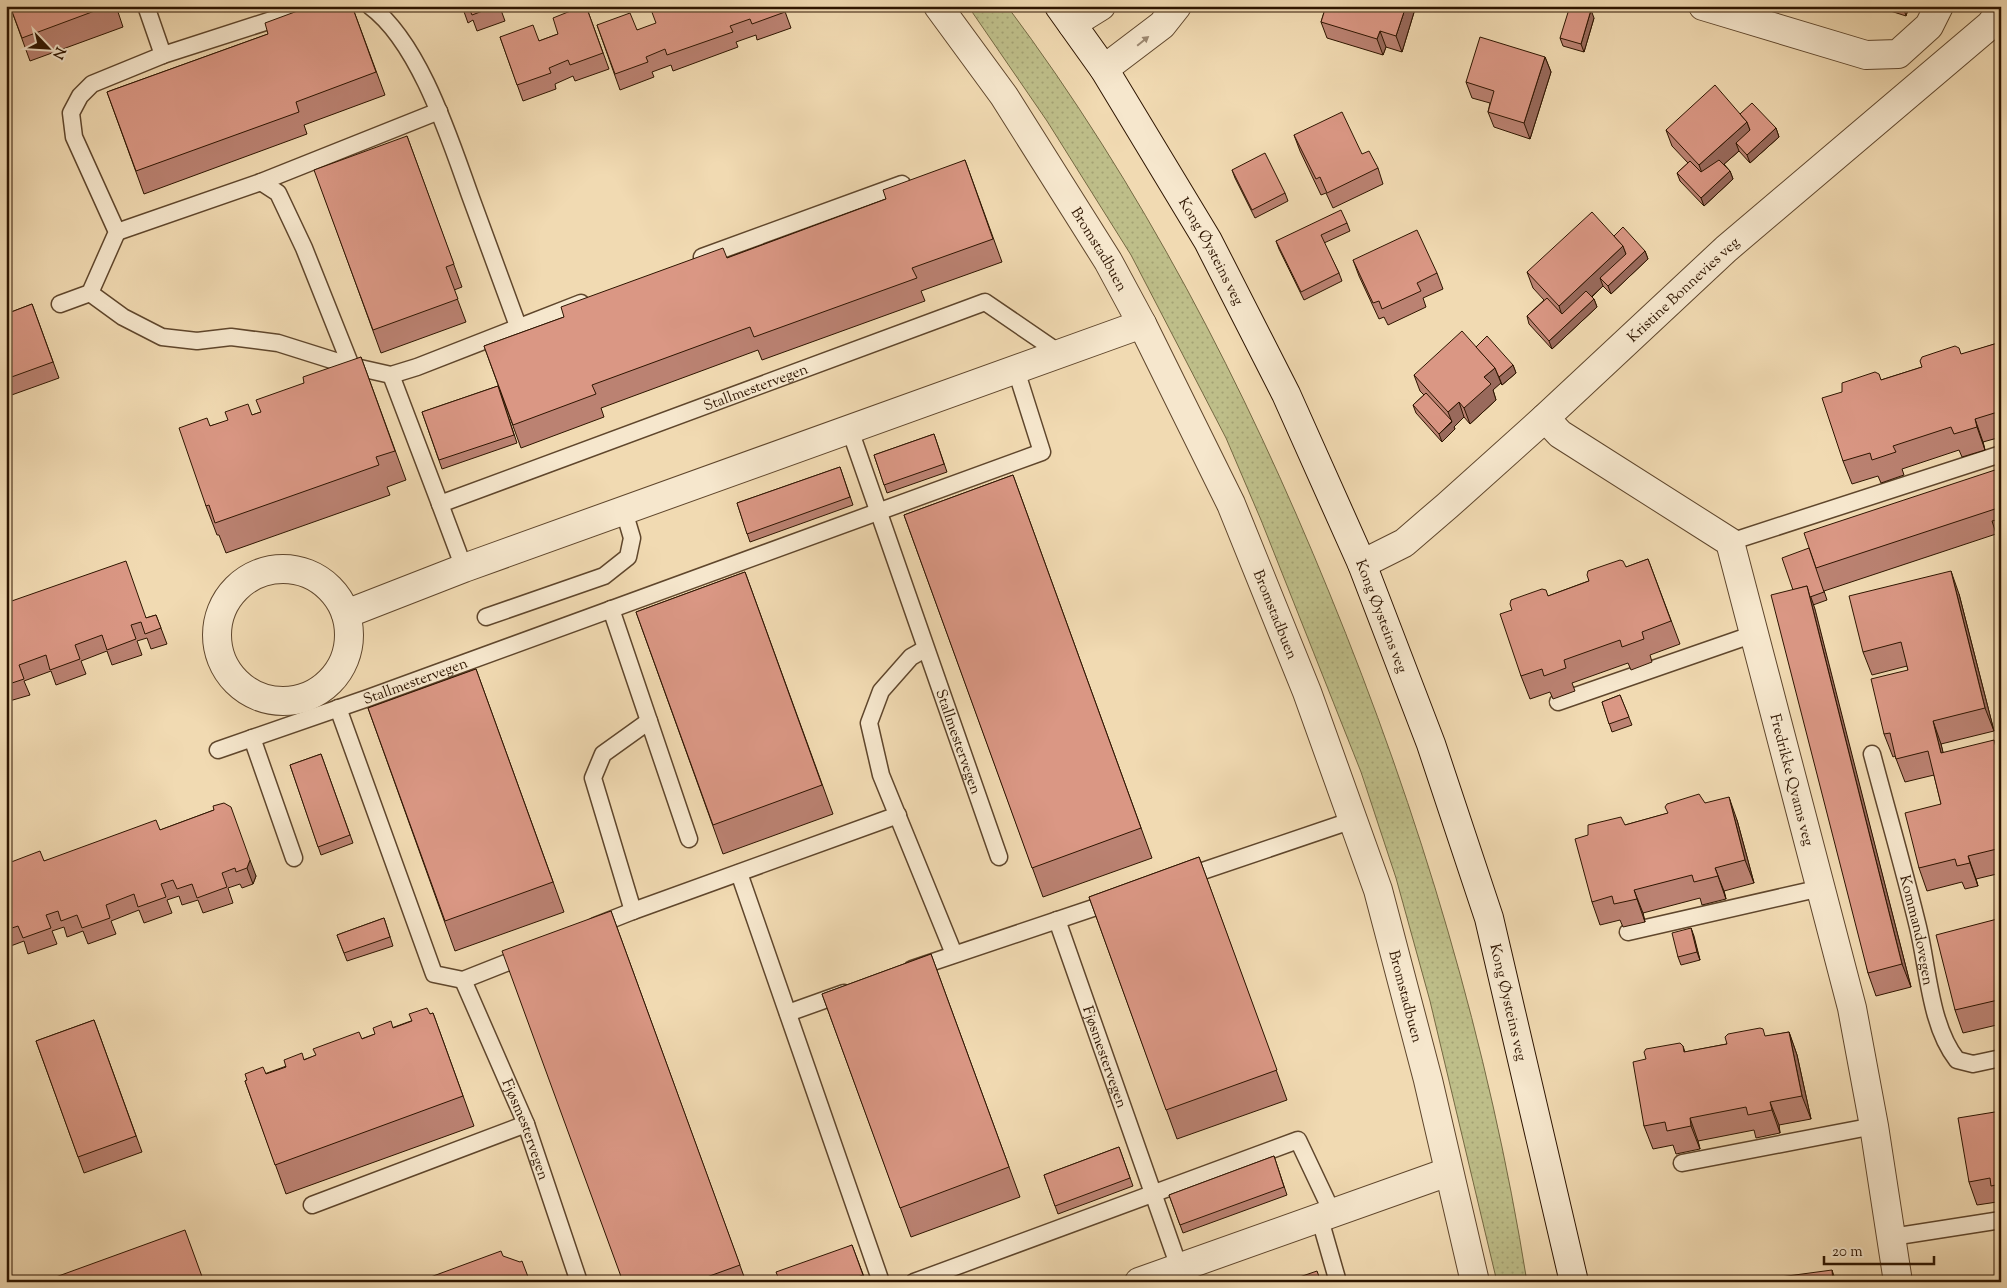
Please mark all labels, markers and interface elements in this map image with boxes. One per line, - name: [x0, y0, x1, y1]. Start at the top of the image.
- north arrow: [22, 22, 72, 72]
- one-way arrow: [1137, 36, 1150, 46]
- text: N: [47, 43, 69, 62]
- street label: Kong Øysteins veg: [1172, 194, 1248, 309]
- street label: Bromstadbuen: [1065, 204, 1132, 296]
- street label: Kristine Bonnevies veg: [1623, 233, 1745, 348]
- street label: Stallmestervegen: [701, 359, 811, 417]
- street label: Kong Øysteins veg: [1349, 557, 1412, 676]
- street label: Bromstadbuen: [1247, 567, 1302, 663]
- street label: Stallmestervegen: [361, 653, 471, 711]
- street label: Stallmestervegen: [929, 687, 985, 798]
- street label: Fredrikke Qvams veg: [1763, 712, 1818, 848]
- street label: Kommandovegen: [1893, 873, 1938, 987]
- street label: Kong Øysteins veg: [1483, 942, 1531, 1063]
- street label: Bromstadbuen: [1382, 948, 1427, 1045]
- street label: Fjøsmestervegen: [1076, 1003, 1131, 1111]
- street label: Fjøsmestervegen: [496, 1076, 553, 1183]
- scale bar: [1824, 1233, 1934, 1265]
- text: 20 m: [1832, 1242, 1863, 1263]

